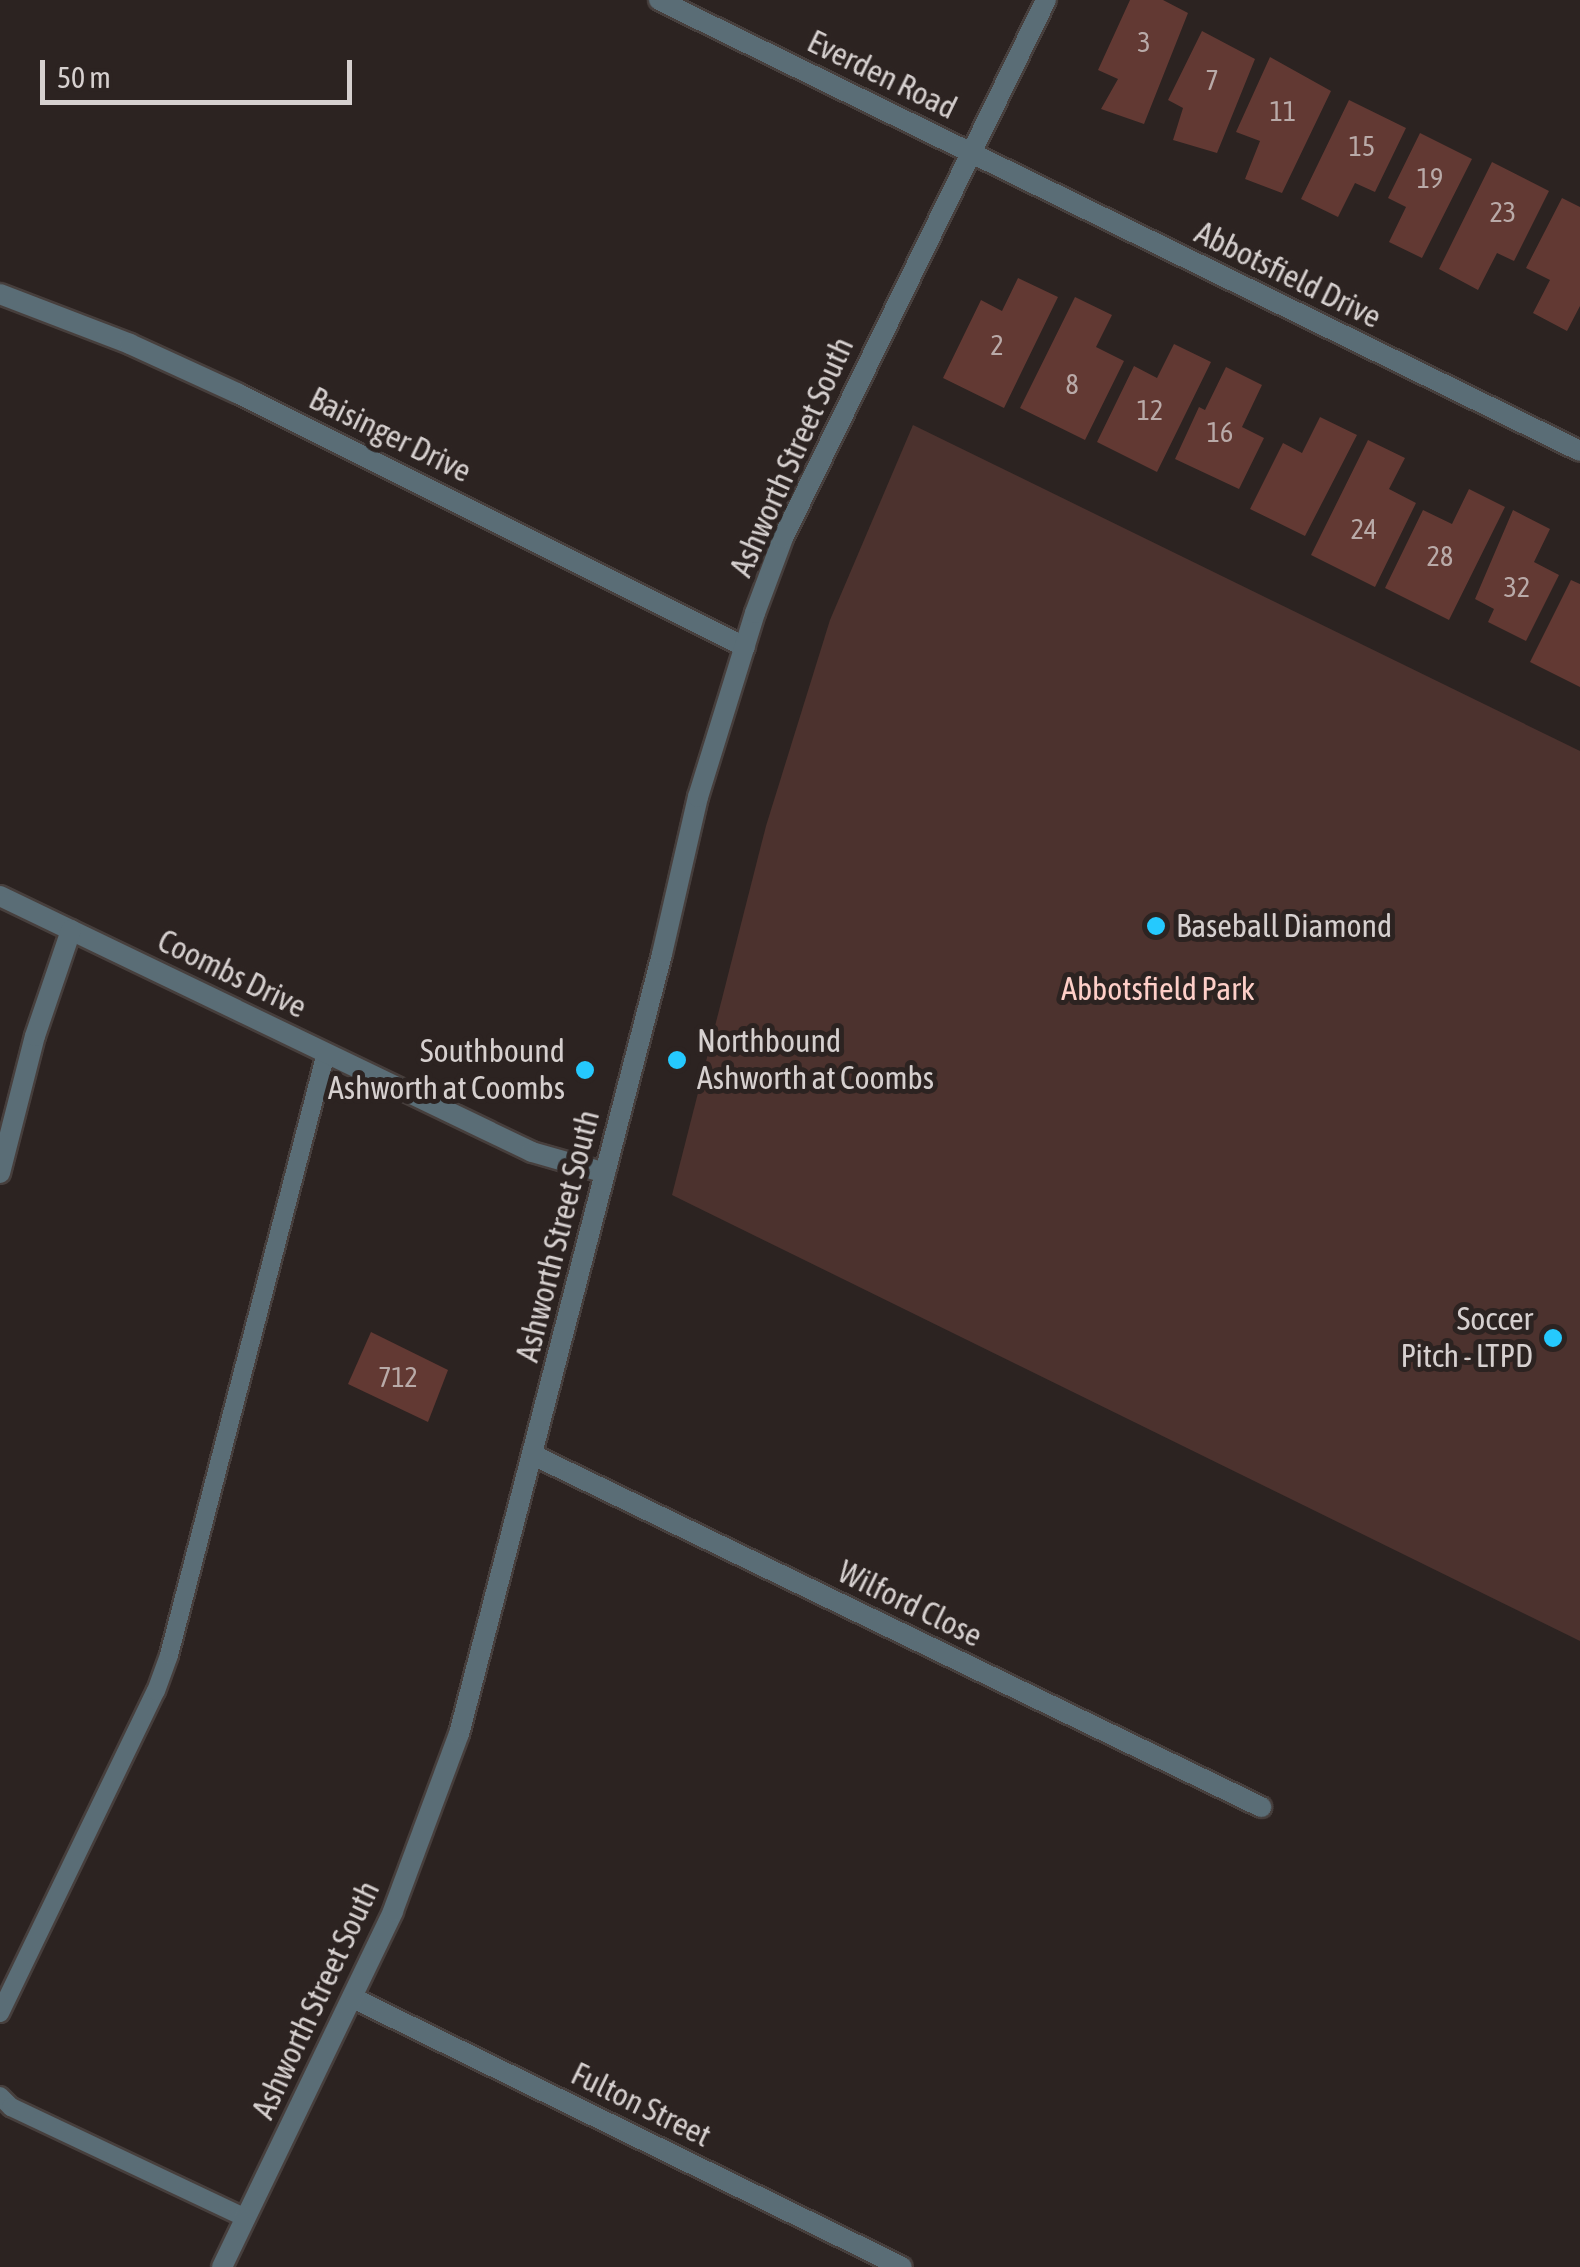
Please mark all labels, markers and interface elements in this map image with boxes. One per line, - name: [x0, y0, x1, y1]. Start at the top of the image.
- street label: Everden Road: [801, 22, 963, 128]
- house number: 3: [1137, 25, 1151, 59]
- scale bar: [45, 40, 358, 102]
- text: 50 m: [57, 60, 111, 94]
- house number: 7: [1205, 63, 1219, 97]
- house number: 11: [1270, 94, 1296, 128]
- house number: 15: [1349, 129, 1375, 163]
- house number: 19: [1417, 161, 1443, 195]
- house number: 23: [1490, 195, 1516, 229]
- street label: Abbotsfield Drive: [1189, 213, 1387, 337]
- house number: 2: [990, 328, 1004, 362]
- street label: Ashworth Street South: [722, 331, 862, 583]
- house number: 8: [1065, 367, 1079, 401]
- street label: Baisinger Drive: [303, 379, 477, 491]
- house number: 12: [1137, 393, 1163, 427]
- house number: 16: [1207, 415, 1233, 449]
- house number: 24: [1351, 512, 1377, 546]
- house number: 28: [1427, 539, 1453, 573]
- house number: 32: [1504, 570, 1530, 604]
- place label: Baseball Diamond: [1176, 907, 1392, 945]
- marker: Baseball Diamond: [1145, 915, 1167, 937]
- street label: Coombs Drive: [151, 922, 313, 1026]
- park label: Abbotsfield Park: [1061, 970, 1255, 1008]
- place label: Northbound Ashworth at Coombs: [697, 1023, 934, 1098]
- place label: Southbound Ashworth at Coombs: [328, 1033, 565, 1108]
- marker: Northbound Ashworth at Coombs: [666, 1049, 688, 1071]
- marker: Southbound Ashworth at Coombs: [574, 1059, 596, 1081]
- street label: Ashworth Street South: [508, 1106, 608, 1366]
- place label: Soccer Pitch - LTPD: [1400, 1301, 1533, 1376]
- marker: Soccer Pitch - LTPD: [1542, 1327, 1564, 1349]
- house number: 712: [378, 1360, 418, 1394]
- street label: Wilford Close: [832, 1553, 988, 1655]
- street label: Ashworth Street South: [244, 1875, 388, 2125]
- street label: Fulton Street: [565, 2055, 717, 2155]

